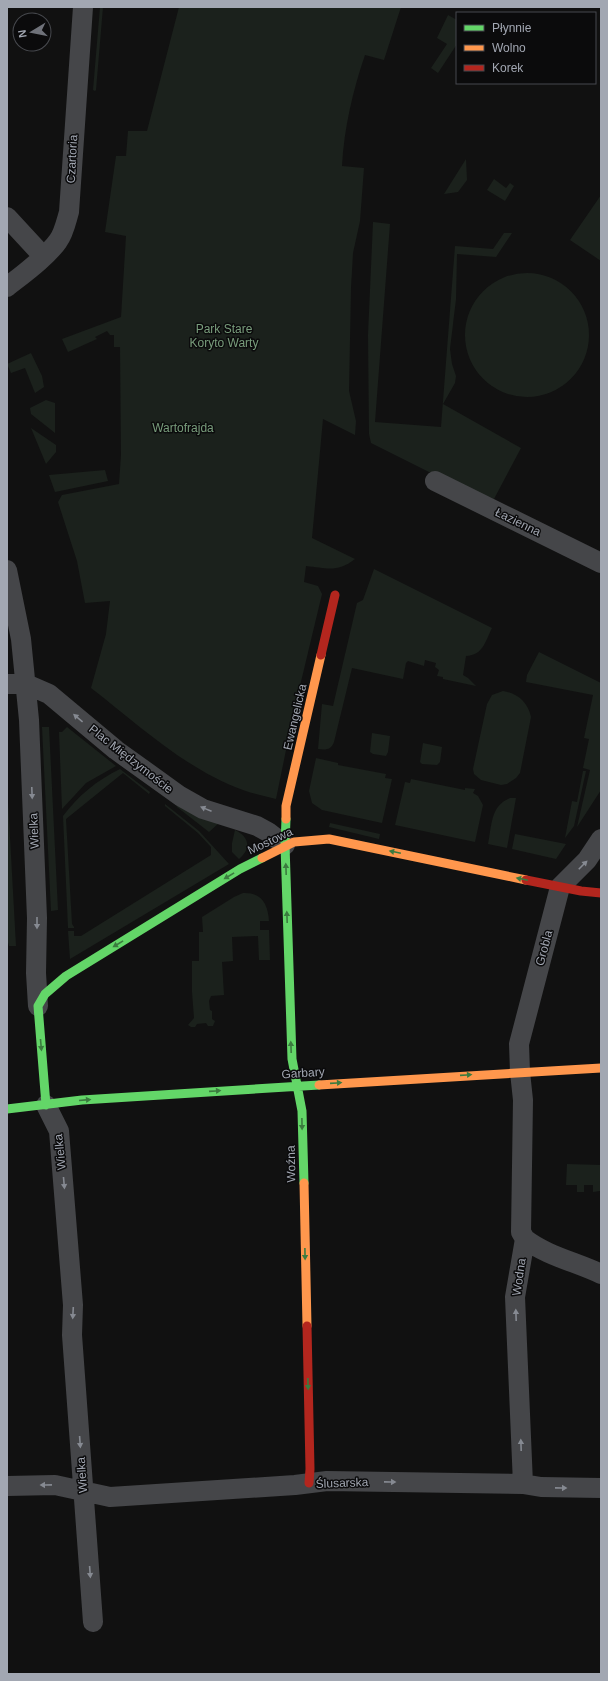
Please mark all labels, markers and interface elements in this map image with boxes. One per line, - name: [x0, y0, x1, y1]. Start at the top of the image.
- north arrow: [12, 12, 52, 52]
- legend: [456, 12, 596, 84]
- text: Płynnie: [492, 21, 532, 35]
- text: N: [16, 29, 29, 39]
- text: Wolno: [492, 41, 526, 55]
- text: Korek: [492, 61, 524, 75]
- street label: Czartoria: [64, 134, 80, 184]
- park label: Park Stare Koryto Warty: [190, 322, 258, 350]
- park label: Wartofrajda: [152, 421, 214, 435]
- street label: Łazienna: [493, 505, 543, 539]
- street label: Ewangelicka: [281, 682, 309, 751]
- one-way arrow: [73, 713, 83, 722]
- street label: Plac Międzymoście: [86, 722, 176, 796]
- one-way arrow: [29, 787, 35, 800]
- one-way arrow: [200, 806, 212, 812]
- street label: Wielka: [26, 812, 42, 849]
- street label: Mostowa: [245, 824, 295, 857]
- one-way arrow: [389, 848, 401, 854]
- one-way arrow: [578, 860, 588, 870]
- one-way arrow: [283, 862, 289, 875]
- one-way arrow: [224, 872, 234, 880]
- one-way arrow: [516, 875, 528, 881]
- one-way arrow: [284, 911, 291, 923]
- one-way arrow: [34, 917, 40, 930]
- street label: Grobla: [533, 928, 556, 967]
- one-way arrow: [112, 940, 124, 947]
- one-way arrow: [37, 1039, 44, 1051]
- one-way arrow: [288, 1040, 294, 1053]
- street label: Garbary: [281, 1065, 325, 1081]
- one-way arrow: [460, 1072, 472, 1079]
- one-way arrow: [330, 1080, 342, 1087]
- one-way arrow: [208, 1088, 221, 1095]
- one-way arrow: [79, 1096, 91, 1103]
- one-way arrow: [299, 1118, 305, 1131]
- street label: Wielka: [51, 1133, 69, 1171]
- street label: Woźna: [284, 1145, 298, 1183]
- one-way arrow: [60, 1177, 67, 1189]
- one-way arrow: [302, 1248, 308, 1261]
- street label: Wodna: [509, 1257, 529, 1297]
- one-way arrow: [69, 1307, 76, 1319]
- one-way arrow: [513, 1308, 519, 1321]
- one-way arrow: [305, 1378, 311, 1391]
- one-way arrow: [77, 1436, 84, 1448]
- one-way arrow: [517, 1439, 524, 1451]
- street label: Wielka: [74, 1456, 90, 1493]
- street label: Ślusarska: [315, 1474, 369, 1491]
- one-way arrow: [384, 1479, 397, 1485]
- one-way arrow: [39, 1482, 52, 1488]
- one-way arrow: [555, 1484, 567, 1491]
- one-way arrow: [86, 1566, 93, 1578]

